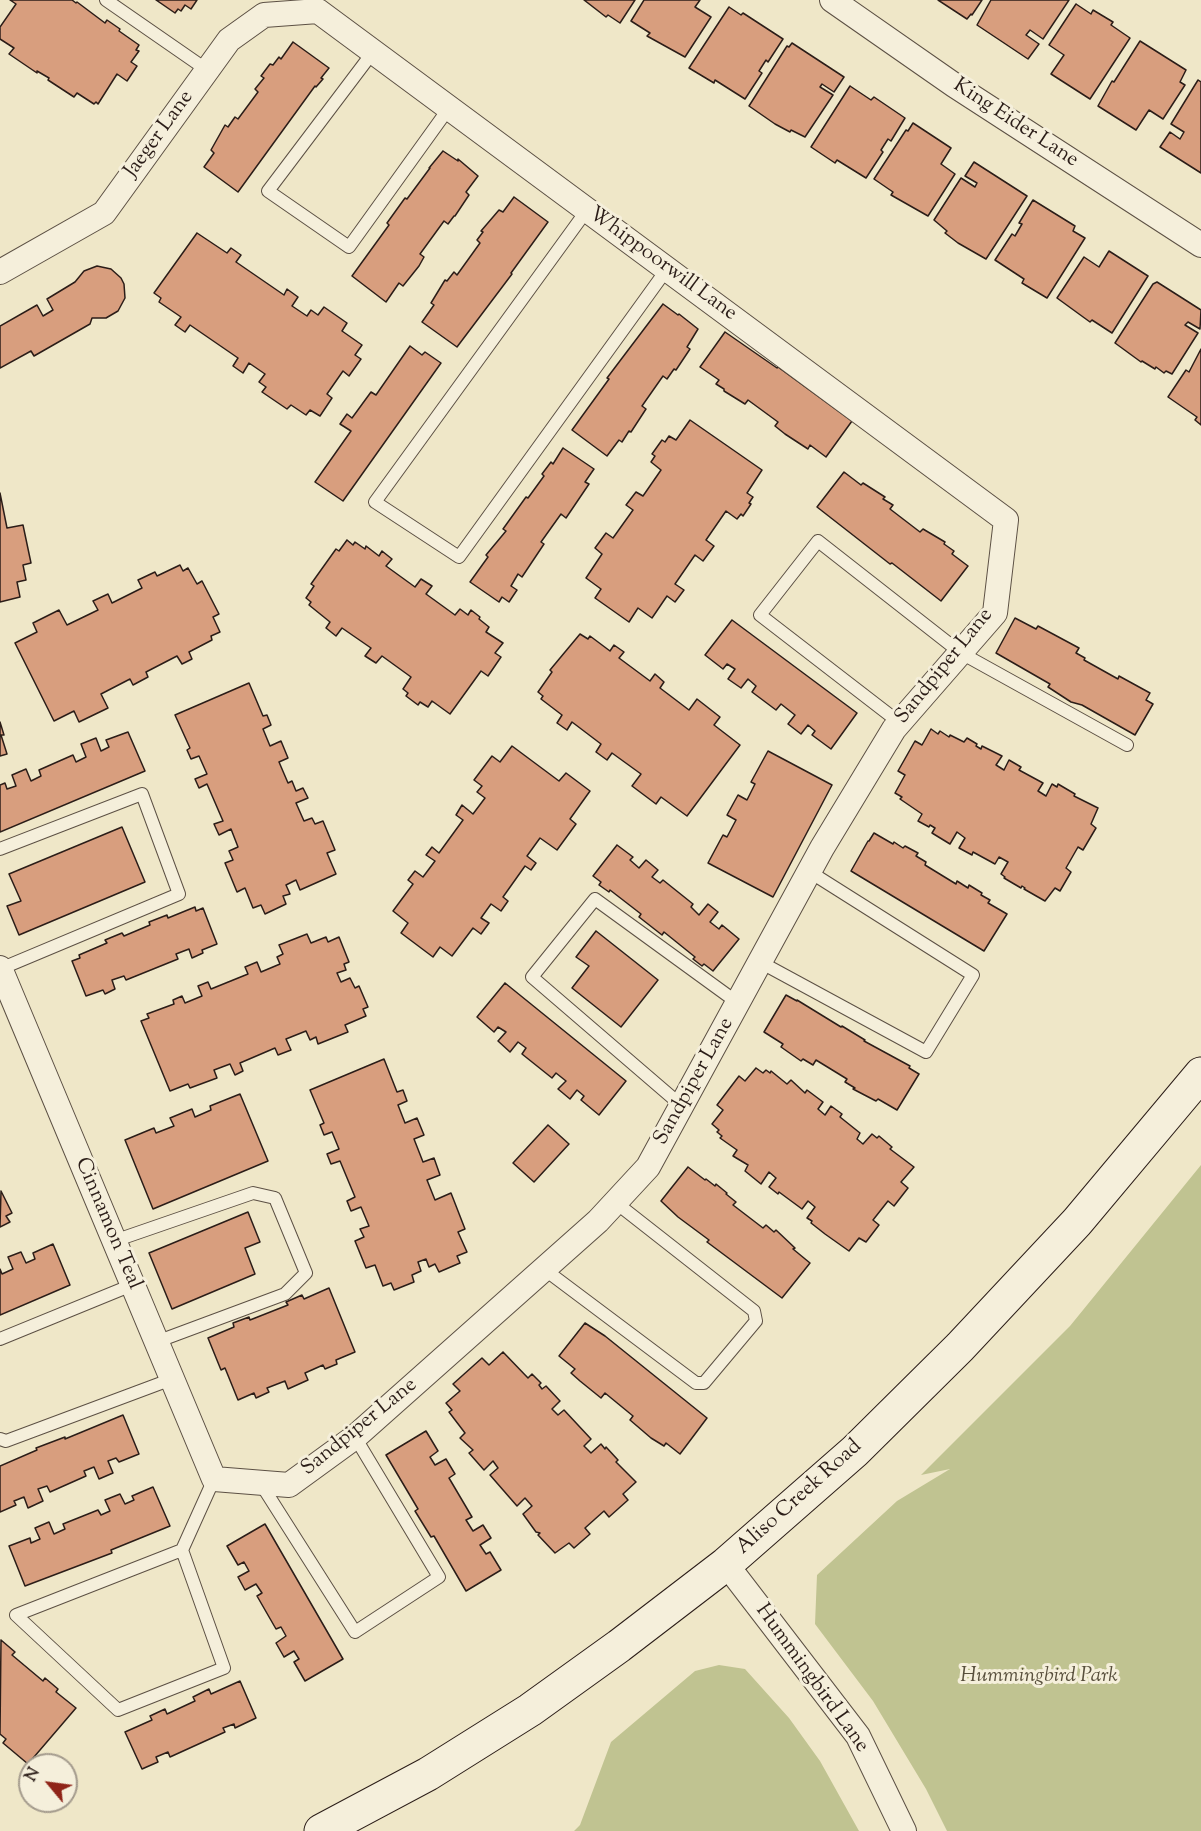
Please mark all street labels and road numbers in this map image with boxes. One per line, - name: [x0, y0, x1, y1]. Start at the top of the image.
- street label: King Eider Lane: [947, 74, 1083, 174]
- street label: Jaeger Lane: [120, 86, 200, 184]
- street label: Whippoorwill Lane: [583, 203, 741, 327]
- street label: Sandpiper Lane: [891, 604, 999, 730]
- street label: Sandpiper Lane: [650, 1014, 740, 1150]
- street label: Cinnamon Teal: [68, 1154, 146, 1294]
- street label: Sandpiper Lane: [297, 1374, 423, 1482]
- street label: Aliso Creek Road: [732, 1435, 868, 1561]
- street label: Hummingbird Lane: [749, 1600, 873, 1758]

